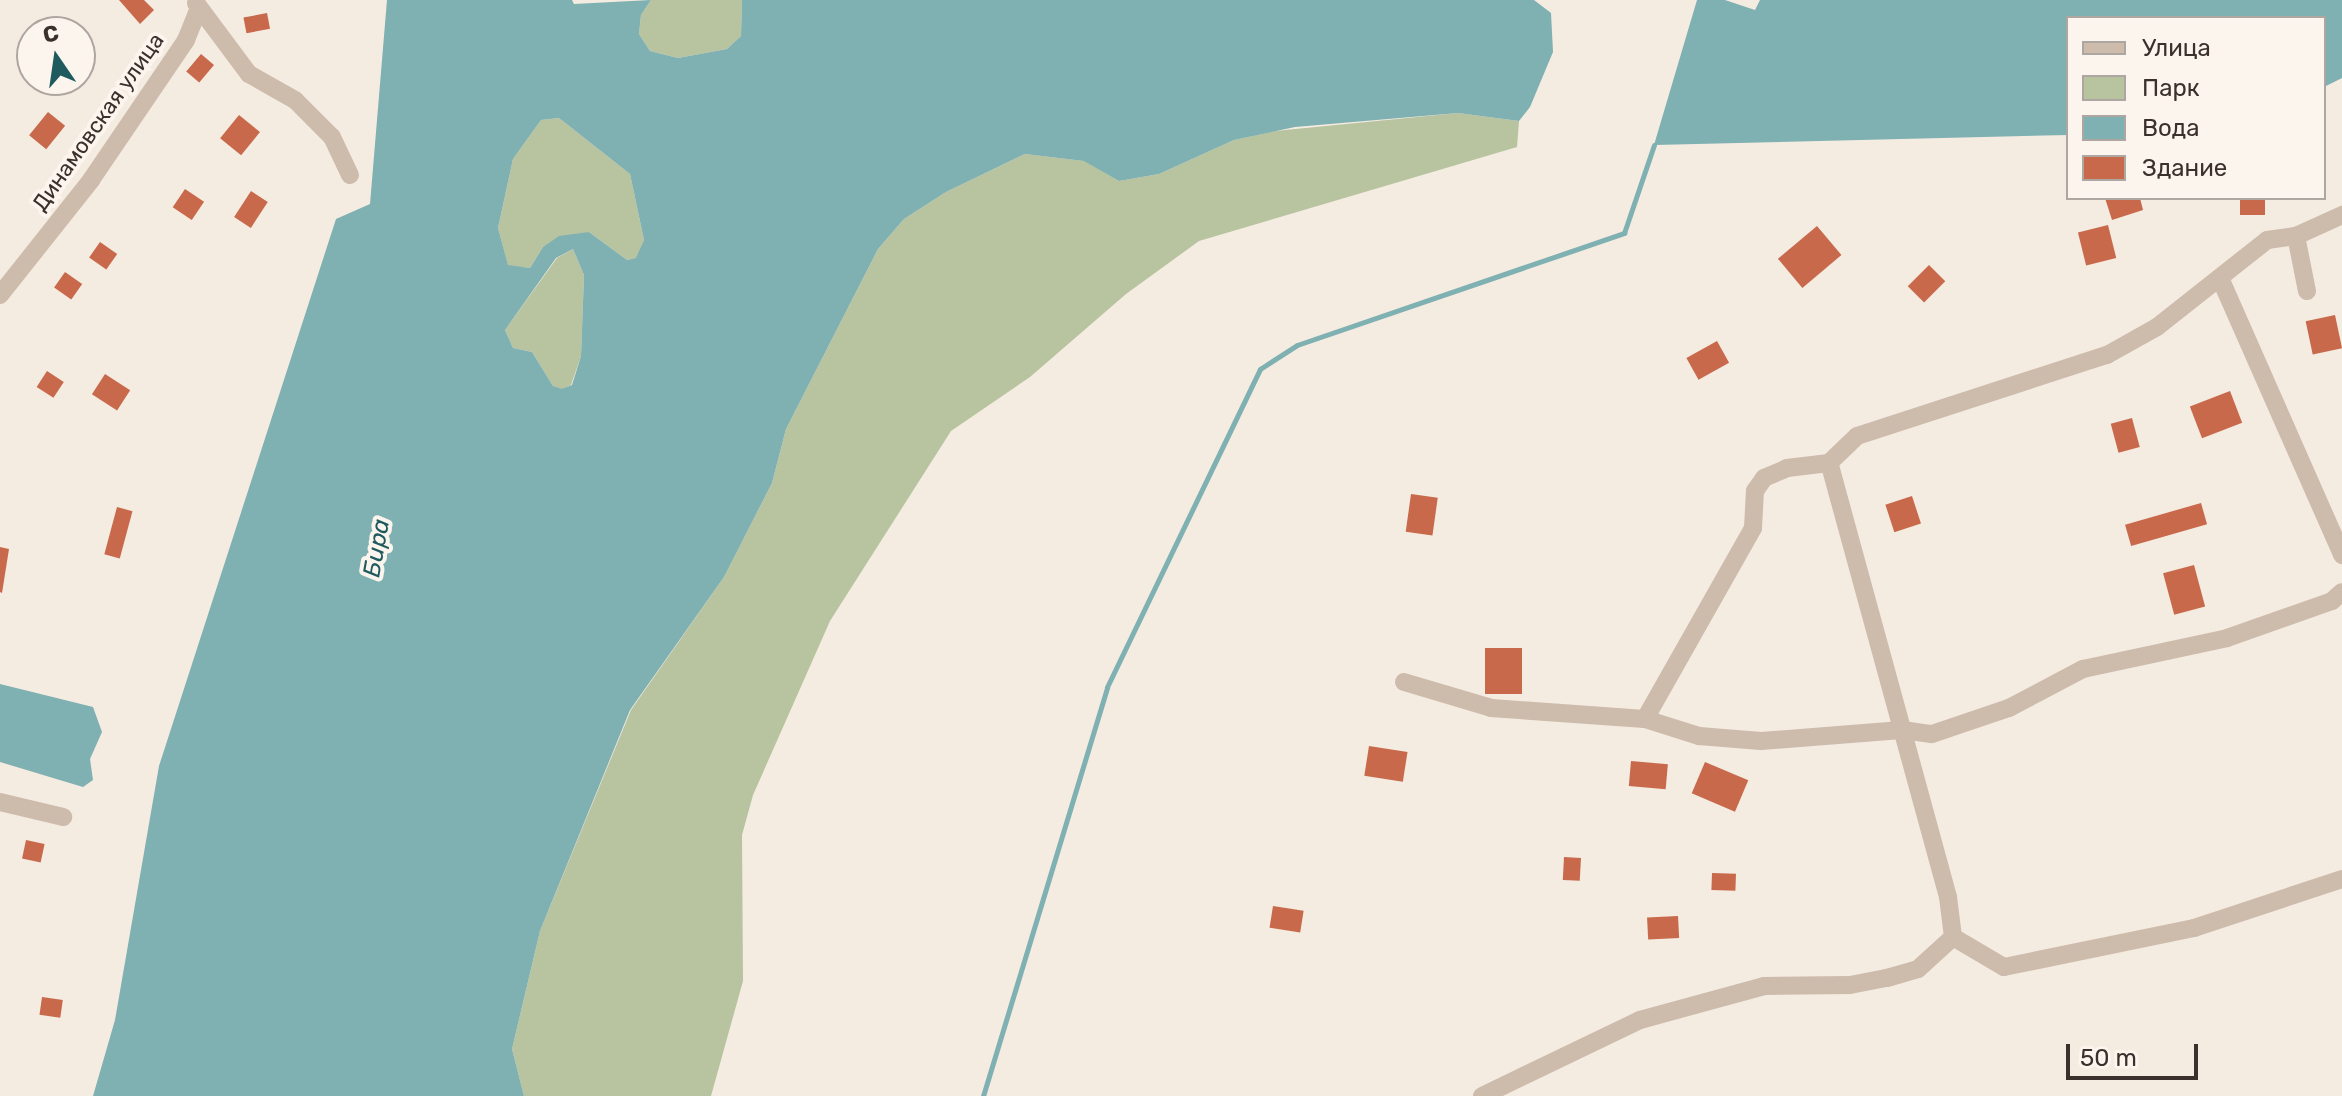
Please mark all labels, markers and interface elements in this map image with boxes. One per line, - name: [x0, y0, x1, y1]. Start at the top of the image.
- north arrow: [16, 16, 96, 96]
- legend: [2066, 16, 2326, 200]
- text: С: [40, 19, 61, 49]
- street label: Динамовская улица: [27, 28, 169, 216]
- text: Улица: [2142, 34, 2211, 62]
- text: Парк: [2142, 74, 2200, 102]
- text: Вода: [2142, 114, 2199, 142]
- text: Здание: [2142, 154, 2227, 182]
- water label: Бира: [358, 517, 396, 579]
- scale bar: [2070, 1028, 2202, 1078]
- text: 50 m: [2080, 1044, 2137, 1072]

